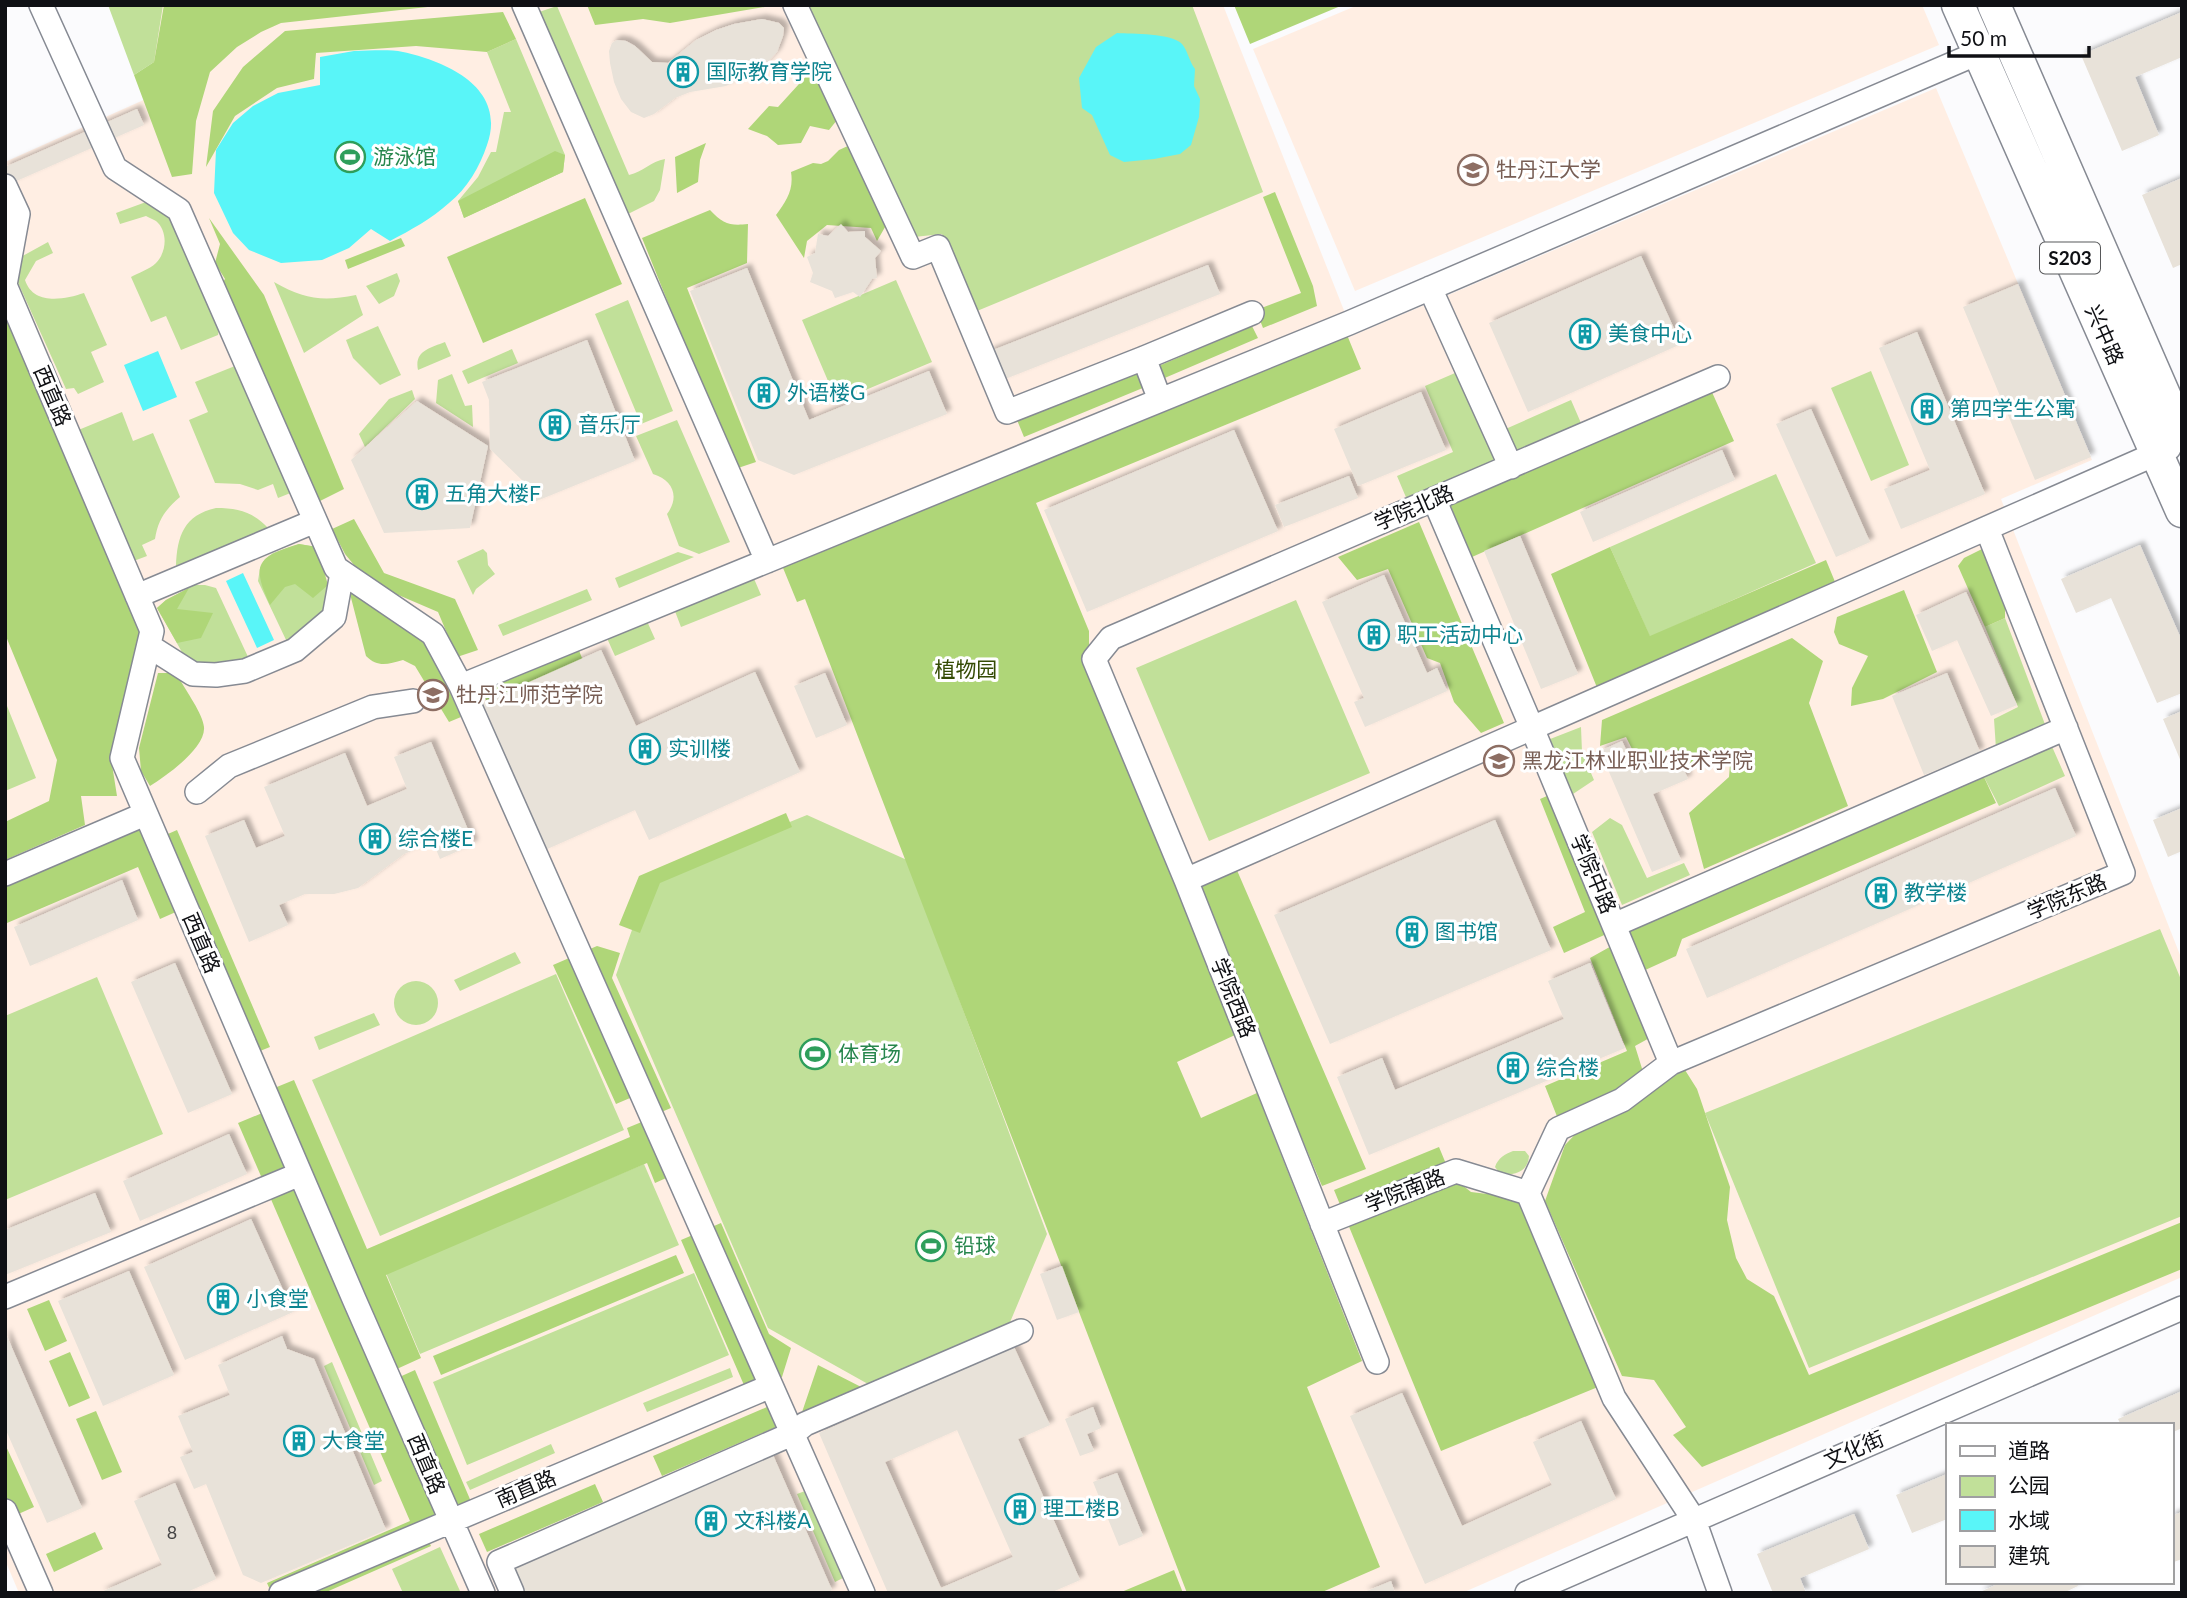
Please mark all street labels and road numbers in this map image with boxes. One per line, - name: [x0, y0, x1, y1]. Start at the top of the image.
- road number: S203: [2040, 242, 2100, 274]
- street label: 兴中路: [2081, 301, 2130, 368]
- street label: 西直路: [30, 362, 77, 429]
- street label: 学院北路: [1370, 479, 1457, 535]
- street label: 学院中路: [1566, 830, 1622, 917]
- street label: 学院东路: [2023, 868, 2110, 924]
- street label: 西直路: [179, 909, 226, 976]
- street label: 学院西路: [1207, 954, 1262, 1041]
- street label: 学院南路: [1361, 1163, 1448, 1216]
- street label: 文化街: [1820, 1425, 1887, 1472]
- street label: 西直路: [404, 1430, 451, 1497]
- street label: 南直路: [492, 1464, 559, 1511]

